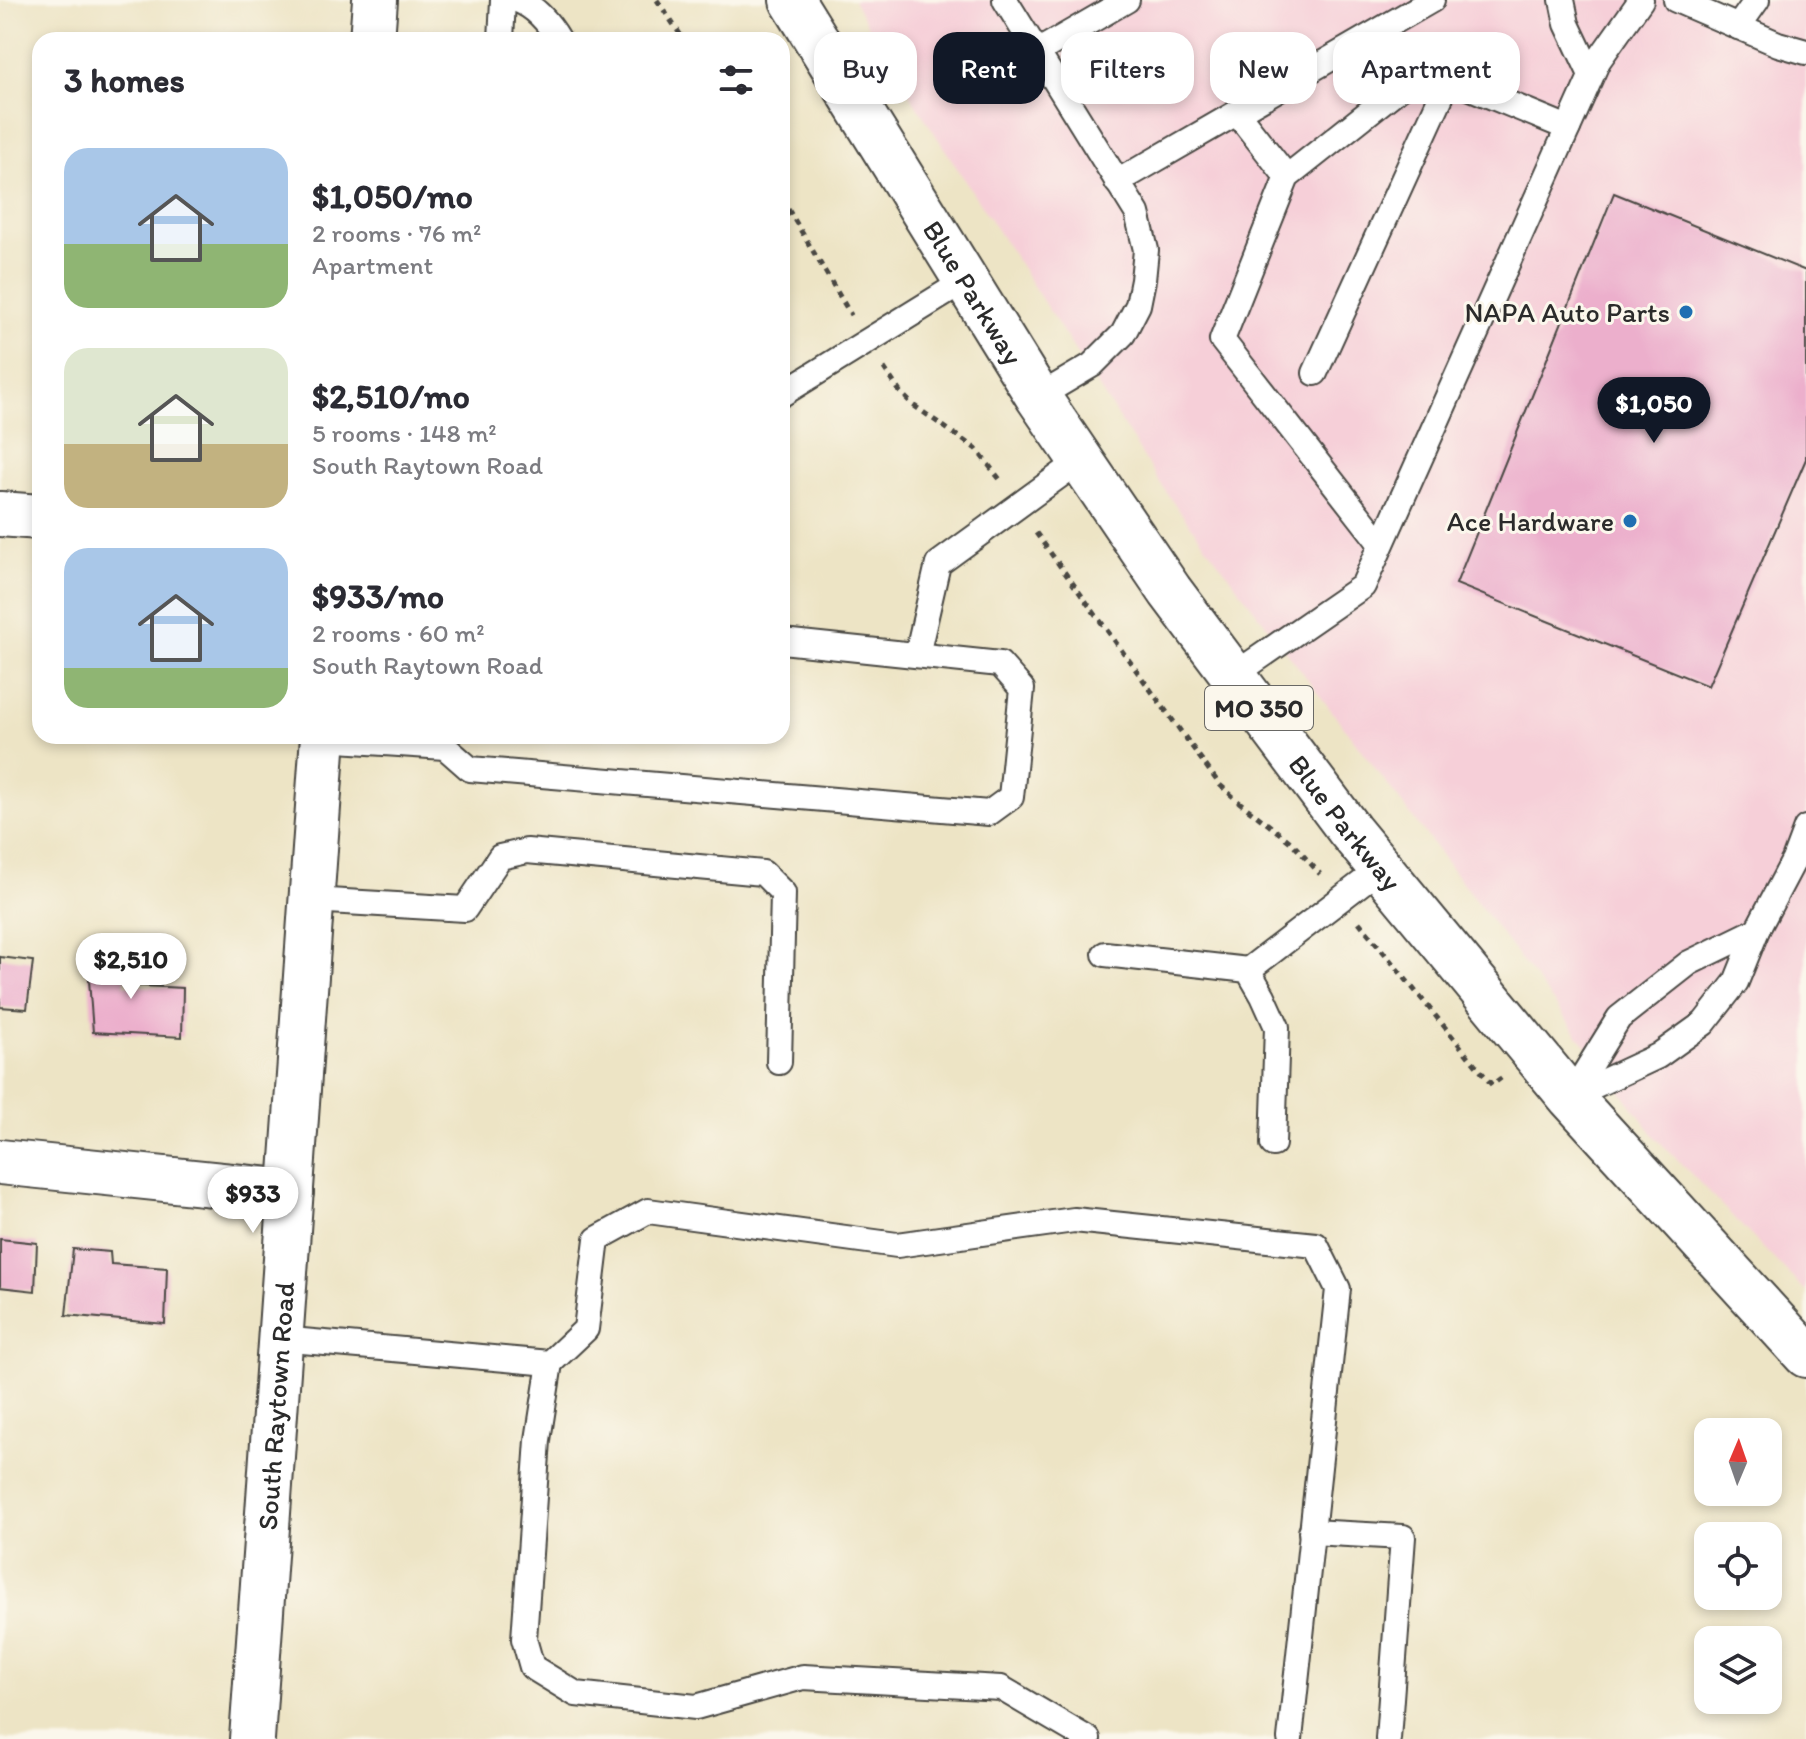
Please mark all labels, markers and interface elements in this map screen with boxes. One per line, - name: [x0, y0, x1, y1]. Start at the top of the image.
- chip: Buy: [814, 32, 917, 104]
- chip: Rent: [933, 32, 1045, 104]
- chip: Filters: [1061, 32, 1194, 104]
- chip: New: [1210, 32, 1317, 104]
- chip: Apartment: [1333, 32, 1520, 104]
- icon: filters: [714, 58, 758, 102]
- text: 3 homes: [64, 60, 185, 101]
- text: $1,050/mo: [312, 176, 473, 217]
- icon: home: [128, 180, 224, 276]
- street label: Blue Parkway: [916, 214, 1031, 371]
- text: 2 rooms · 76 m²: [312, 217, 481, 249]
- text: Apartment: [312, 249, 433, 281]
- place label: NAPA Auto Parts: [1464, 295, 1670, 329]
- marker: NAPA Auto Parts: [1677, 303, 1695, 321]
- text: $2,510/mo: [312, 376, 470, 417]
- pin: $1,050: [1589, 377, 1719, 445]
- icon: home: [128, 380, 224, 476]
- text: $1,050: [1615, 387, 1693, 419]
- text: 5 rooms · 148 m²: [312, 417, 497, 449]
- text: South Raytown Road: [312, 449, 543, 481]
- place label: Ace Hardware: [1447, 504, 1614, 538]
- marker: Ace Hardware: [1621, 512, 1639, 530]
- text: $933/mo: [312, 576, 444, 617]
- icon: home: [128, 580, 224, 676]
- text: 2 rooms · 60 m²: [312, 617, 485, 649]
- text: South Raytown Road: [312, 649, 543, 681]
- road number: MO 350: [1205, 686, 1313, 730]
- street label: Blue Parkway: [1282, 748, 1409, 897]
- pin: $2,510: [66, 933, 196, 1001]
- text: $2,510: [94, 943, 168, 975]
- pin: $933: [206, 1167, 300, 1235]
- text: $933: [225, 1177, 281, 1209]
- street label: South Raytown Road: [250, 1280, 301, 1531]
- north arrow: [1694, 1418, 1782, 1506]
- map controls: [1694, 1418, 1782, 1714]
- button: locate: [1694, 1522, 1782, 1610]
- button: layers: [1694, 1626, 1782, 1714]

